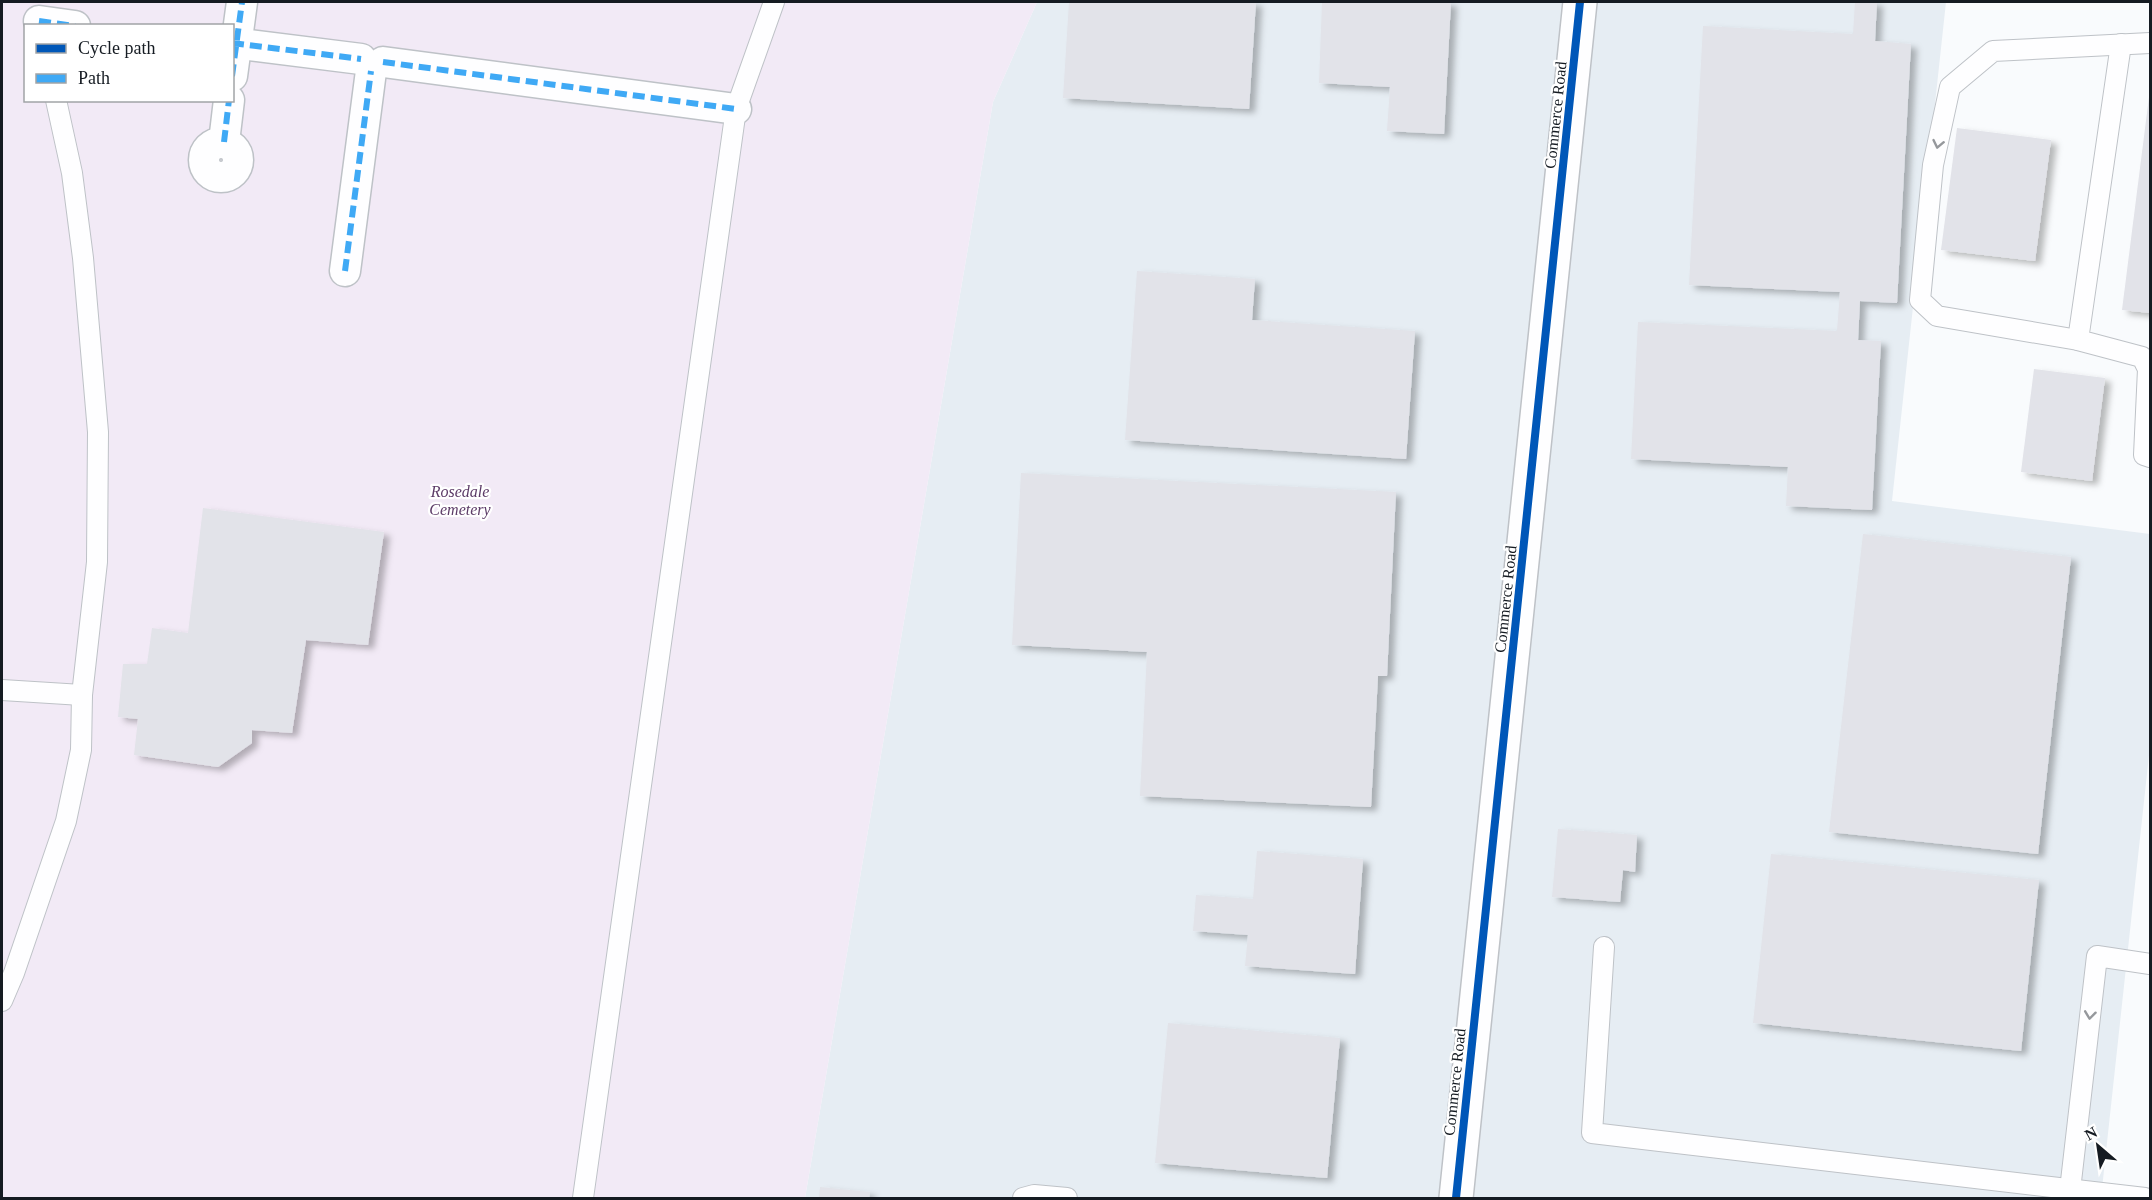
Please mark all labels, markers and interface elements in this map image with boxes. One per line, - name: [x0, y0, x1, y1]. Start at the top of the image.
- legend: [24, 24, 234, 102]
- text: Cycle path: [78, 38, 155, 58]
- street label: Commerce Road: [1541, 60, 1570, 170]
- text: Path: [78, 68, 110, 88]
- one-way arrow: [1932, 139, 1945, 149]
- park label: Rosedale Cemetery: [429, 483, 492, 519]
- street label: Commerce Road: [1491, 544, 1520, 654]
- one-way arrow: [2085, 1010, 2097, 1019]
- street label: Commerce Road: [1440, 1027, 1469, 1137]
- north arrow: [2068, 1116, 2128, 1176]
- text: N: [2082, 1123, 2101, 1144]

